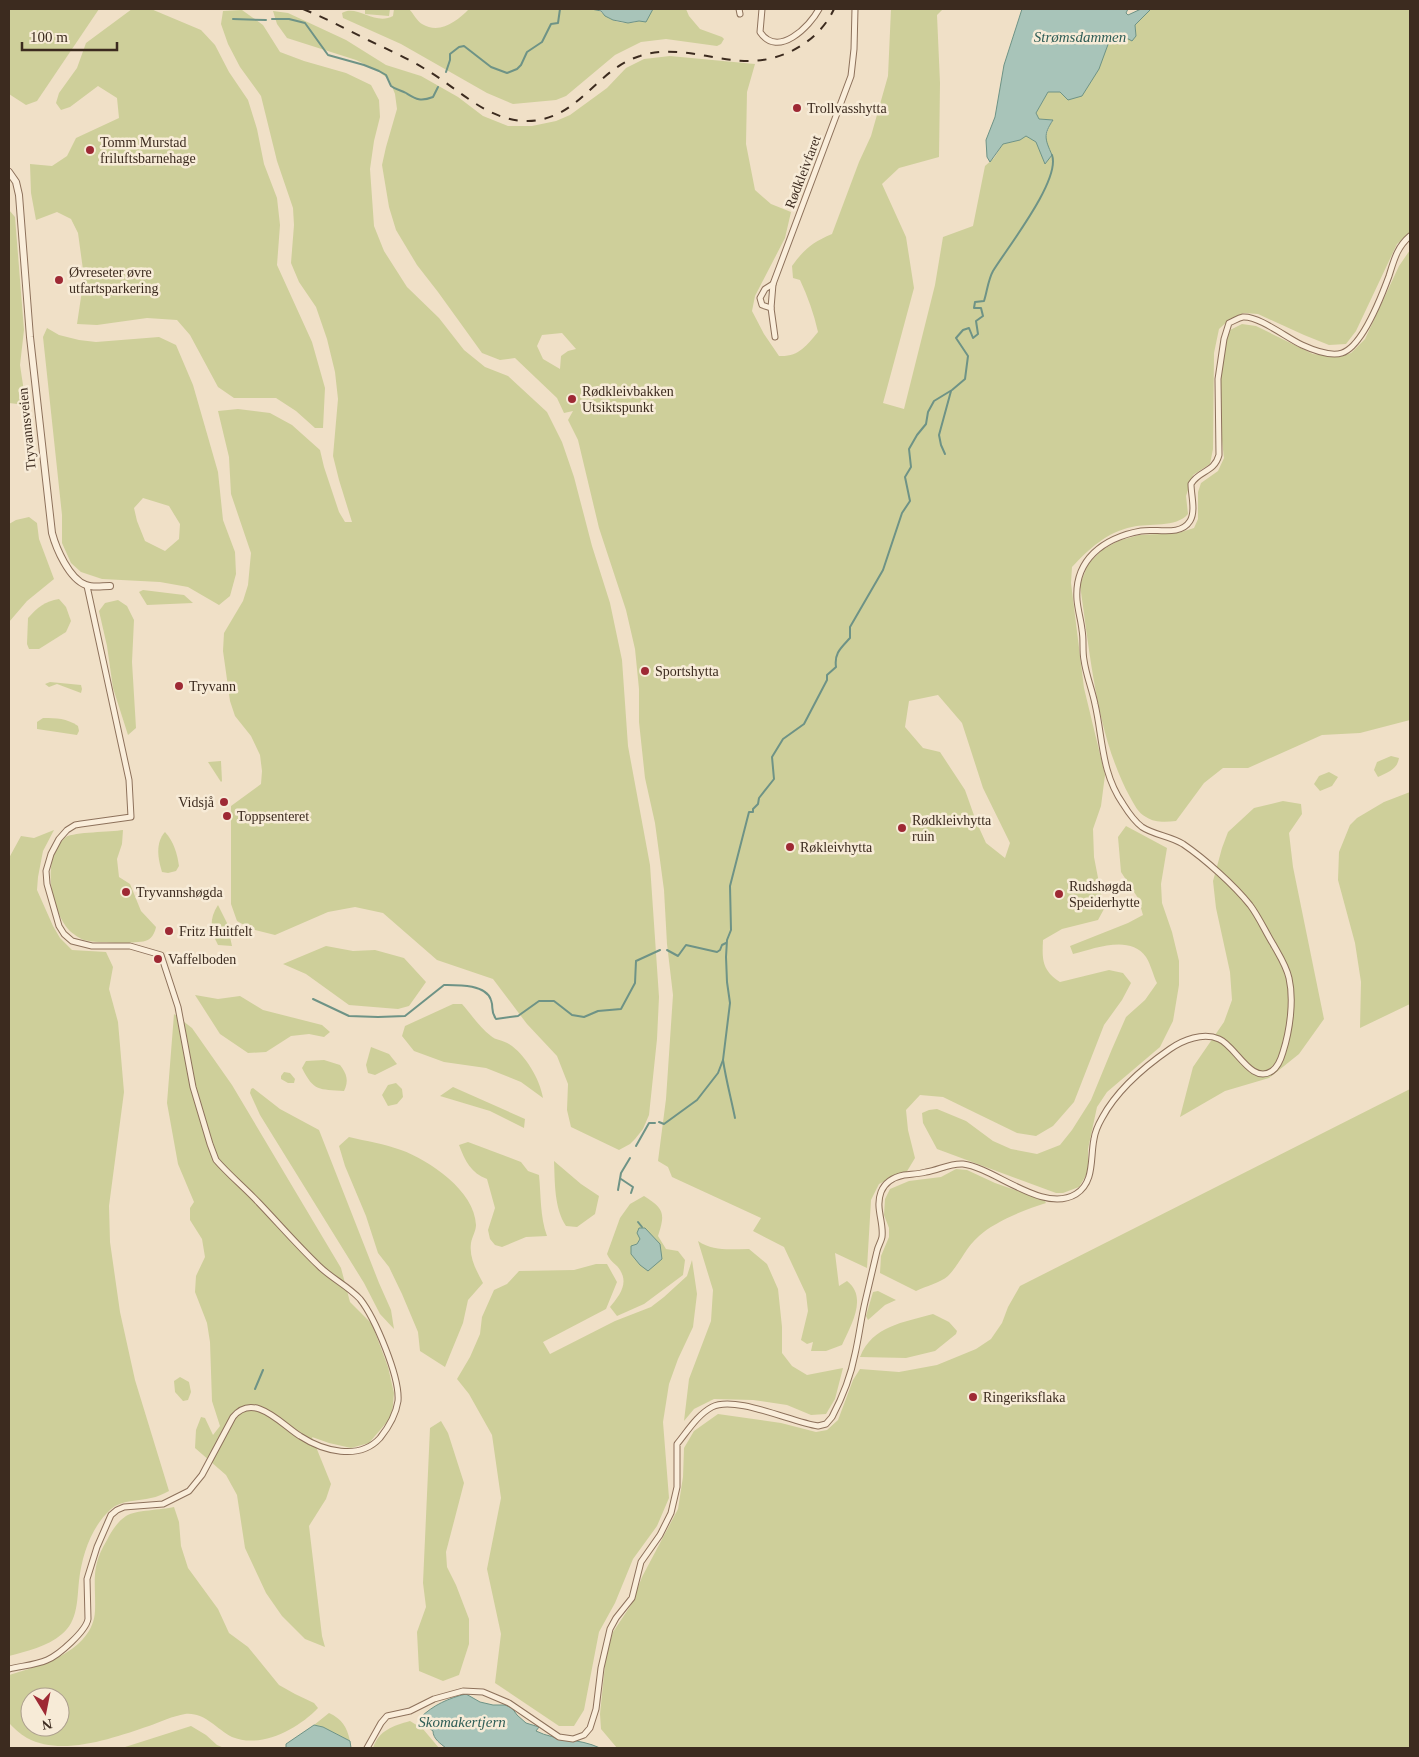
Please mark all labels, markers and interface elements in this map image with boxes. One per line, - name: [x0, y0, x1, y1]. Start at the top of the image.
- scale bar: [22, 20, 118, 52]
- text: 100 m: [30, 29, 68, 45]
- water label: Strømsdammen: [1034, 29, 1126, 45]
- place label: Trollvasshytta: [807, 101, 887, 116]
- marker: Trollvasshytta: [791, 102, 803, 114]
- street label: Rødkleivfaret: [782, 133, 824, 211]
- place label: Tomm Murstad friluftsbarnehage: [100, 135, 196, 166]
- marker: Tomm Murstad friluftsbarnehage: [84, 144, 96, 156]
- place label: Øvreseter øvre utfartsparkering: [69, 265, 158, 296]
- marker: Øvreseter øvre utfartsparkering: [53, 274, 65, 286]
- place label: Rødkleivbakken Utsiktspunkt: [582, 384, 674, 415]
- street label: Tryvannsveien: [15, 387, 39, 471]
- marker: Rødkleivbakken Utsiktspunkt: [566, 393, 578, 405]
- place label: Sportshytta: [655, 664, 720, 679]
- marker: Sportshytta: [639, 665, 651, 677]
- place label: Tryvann: [189, 679, 236, 694]
- marker: Tryvann: [173, 680, 185, 692]
- place label: Vidsjå: [178, 795, 215, 810]
- marker: Vidsjå: [218, 796, 230, 808]
- place label: Toppsenteret: [237, 809, 309, 824]
- marker: Toppsenteret: [221, 810, 233, 822]
- place label: Rødkleivhytta ruin: [912, 813, 992, 844]
- marker: Rødkleivhytta ruin: [896, 822, 908, 834]
- place label: Røkleivhytta: [800, 840, 873, 855]
- marker: Røkleivhytta: [784, 841, 796, 853]
- place label: Rudshøgda Speiderhytte: [1069, 879, 1140, 910]
- place label: Tryvannshøgda: [136, 885, 223, 900]
- marker: Tryvannshøgda: [120, 886, 132, 898]
- marker: Rudshøgda Speiderhytte: [1053, 888, 1065, 900]
- place label: Fritz Huitfelt: [179, 924, 253, 939]
- marker: Fritz Huitfelt: [163, 925, 175, 937]
- place label: Vaffelboden: [168, 952, 236, 967]
- marker: Vaffelboden: [152, 953, 164, 965]
- place label: Ringeriksflaka: [983, 1390, 1066, 1405]
- marker: Ringeriksflaka: [967, 1391, 979, 1403]
- north arrow: [20, 1687, 70, 1737]
- water label: Skomakertjern: [418, 1714, 506, 1730]
- text: N: [41, 1716, 53, 1733]

